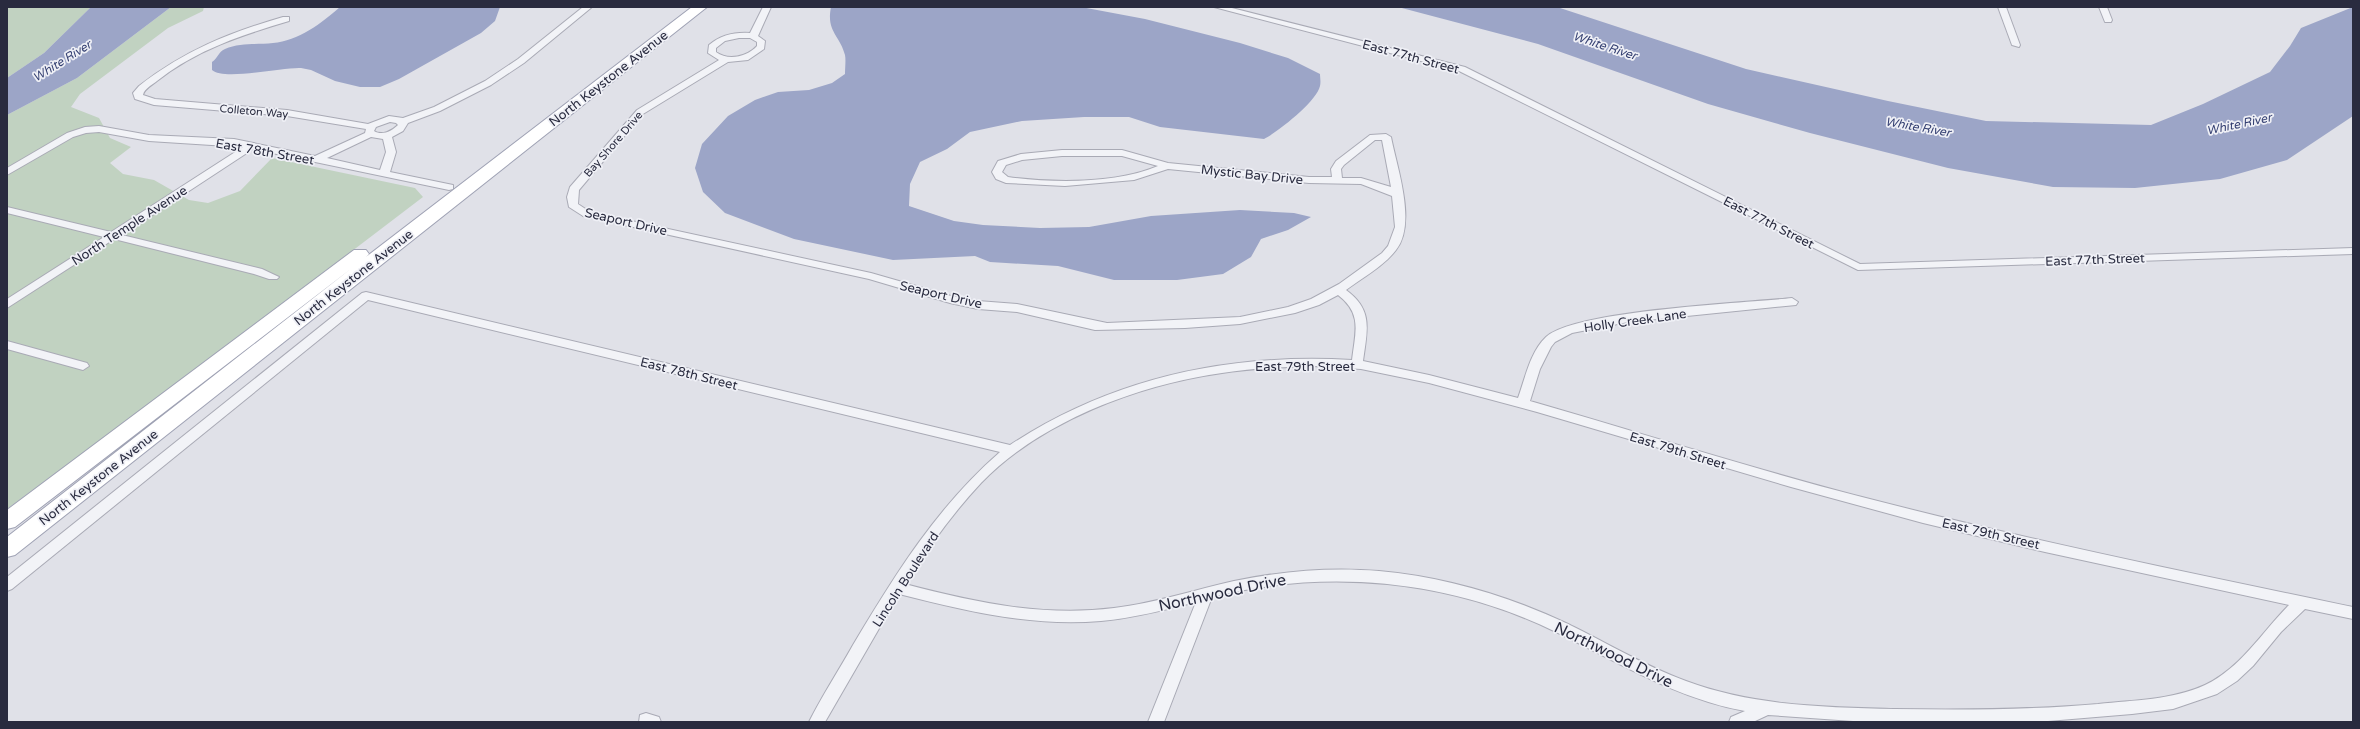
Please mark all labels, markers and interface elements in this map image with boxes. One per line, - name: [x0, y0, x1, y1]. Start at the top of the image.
- street label: North Keystone Avenue: [546, 27, 671, 130]
- water label: White River: [1571, 29, 1640, 63]
- street label: East 77th Street: [1360, 36, 1461, 78]
- water label: White River: [30, 37, 95, 84]
- street label: Colleton Way: [219, 102, 289, 121]
- street label: Bay Shore Drive: [581, 109, 645, 180]
- water label: White River: [2205, 110, 2274, 138]
- water label: White River: [1884, 114, 1953, 140]
- street label: East 78th Street: [214, 135, 315, 169]
- street label: Mystic Bay Drive: [1200, 162, 1304, 188]
- street label: North Temple Avenue: [69, 183, 190, 269]
- street label: East 77th Street: [1720, 193, 1817, 253]
- street label: Seaport Drive: [583, 205, 669, 239]
- street label: North Keystone Avenue: [291, 226, 416, 329]
- street label: East 77th Street: [2045, 250, 2145, 270]
- street label: Seaport Drive: [898, 278, 984, 312]
- street label: Holly Creek Lane: [1583, 306, 1687, 336]
- street label: East 78th Street: [638, 354, 739, 394]
- street label: East 79th Street: [1255, 359, 1355, 375]
- street label: North Keystone Avenue: [36, 426, 161, 529]
- street label: East 79th Street: [1628, 429, 1728, 473]
- street label: East 79th Street: [1940, 515, 2041, 553]
- street label: Lincoln Boulevard: [869, 529, 943, 630]
- street label: Northwood Drive: [1157, 570, 1288, 616]
- street label: Northwood Drive: [1551, 617, 1676, 692]

